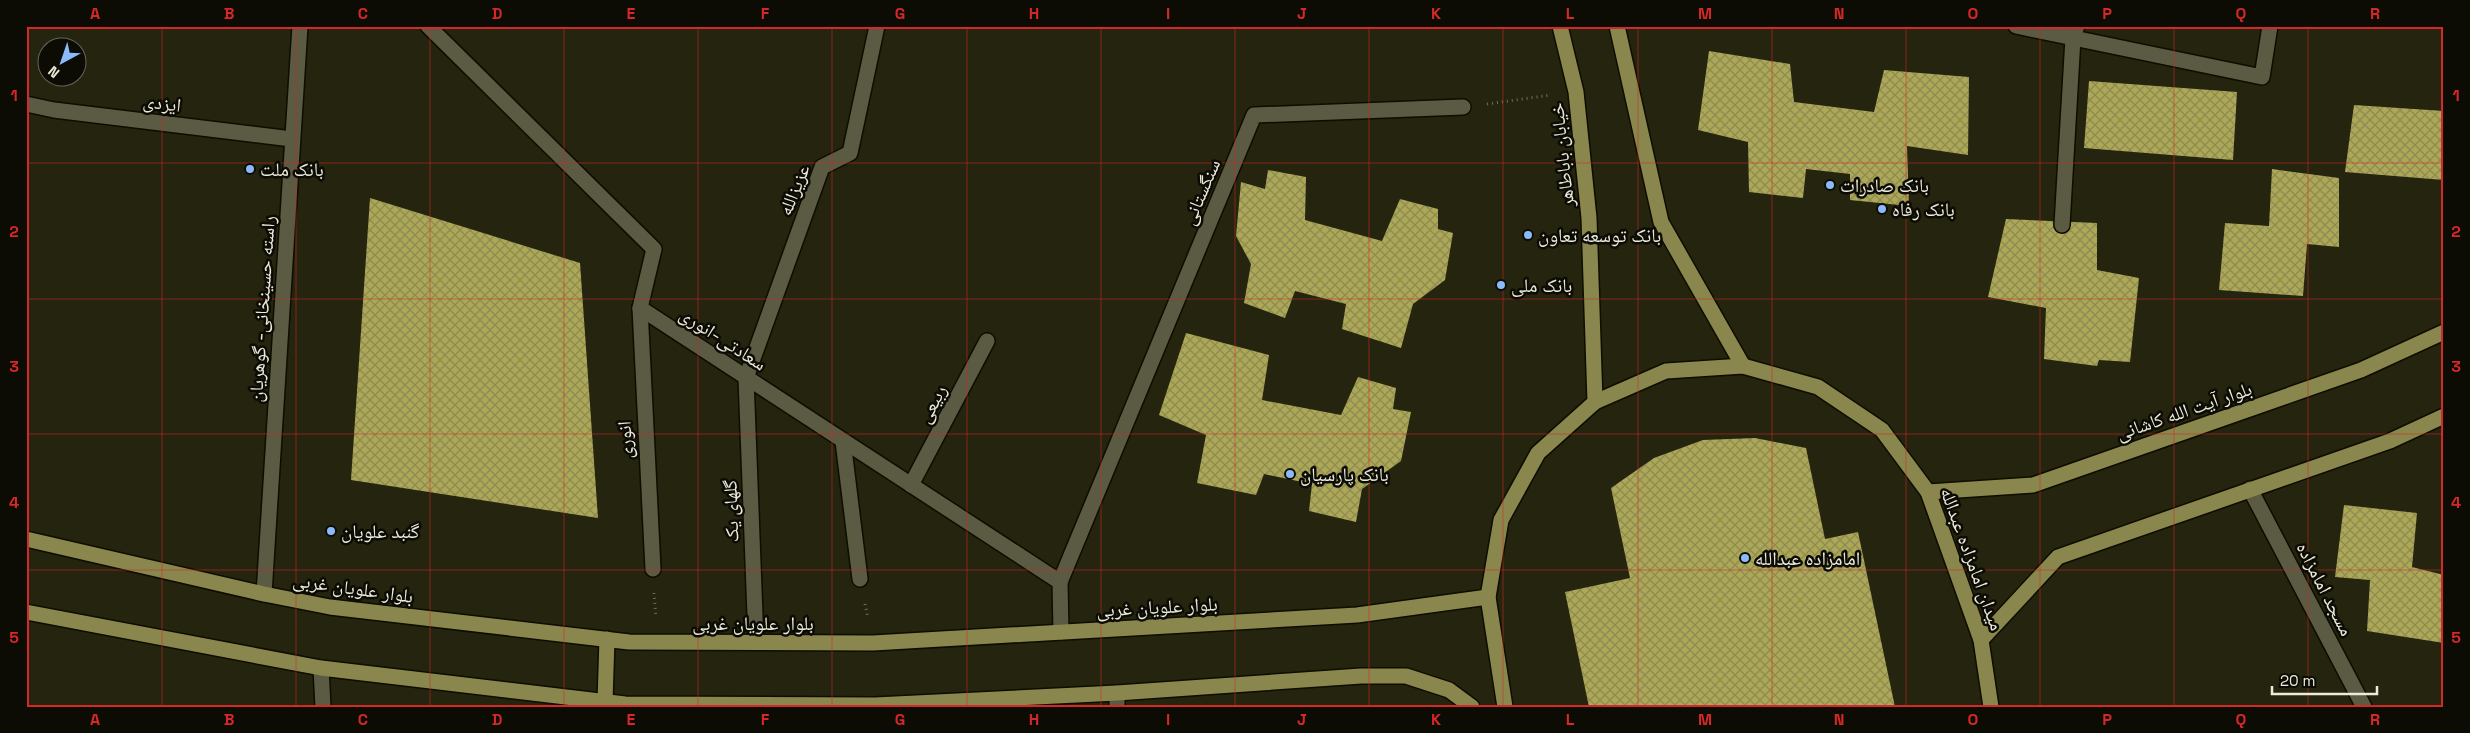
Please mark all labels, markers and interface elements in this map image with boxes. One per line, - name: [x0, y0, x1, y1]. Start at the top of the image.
- text: A: [90, 3, 100, 24]
- text: B: [224, 3, 234, 24]
- text: C: [358, 3, 368, 24]
- text: D: [492, 3, 502, 24]
- text: E: [627, 3, 636, 24]
- text: F: [761, 3, 770, 24]
- text: G: [895, 3, 905, 24]
- text: H: [1029, 3, 1039, 24]
- text: I: [1166, 3, 1170, 24]
- text: J: [1297, 3, 1307, 24]
- text: K: [1431, 3, 1441, 24]
- text: L: [1566, 3, 1575, 24]
- text: M: [1698, 3, 1712, 24]
- text: N: [1834, 3, 1844, 24]
- text: O: [1968, 3, 1979, 24]
- text: P: [2102, 3, 2112, 24]
- text: Q: [2236, 3, 2247, 24]
- text: R: [2370, 3, 2380, 24]
- north arrow: [38, 38, 88, 88]
- text: N: [44, 62, 63, 82]
- text: 1: [10, 85, 18, 106]
- text: 1: [2452, 85, 2460, 106]
- street label: ایزدی: [141, 88, 183, 118]
- street label: خیابان باباطاهر: [1544, 102, 1580, 209]
- street label: سنگستانی: [1176, 155, 1226, 229]
- place label: بانک ملت: [260, 157, 324, 182]
- street label: عزیزالله: [772, 160, 816, 219]
- marker: بانک ملت: [244, 163, 256, 175]
- place label: بانک صادرات: [1840, 173, 1929, 198]
- marker: بانک صادرات: [1824, 179, 1836, 191]
- place label: بانک رفاه: [1892, 197, 1955, 222]
- marker: بانک رفاه: [1876, 203, 1888, 215]
- street label: راسته حسینخانی- گوهریان: [243, 215, 281, 403]
- text: 2: [9, 221, 19, 242]
- text: 2: [2451, 221, 2461, 242]
- place label: بانک توسعه تعاون: [1538, 223, 1661, 248]
- marker: بانک توسعه تعاون: [1522, 229, 1534, 241]
- place label: بانک ملی: [1511, 273, 1572, 298]
- marker: بانک ملی: [1495, 279, 1507, 291]
- street label: سعادتی-انوری: [675, 302, 771, 376]
- text: 3: [9, 356, 19, 377]
- text: 3: [2451, 356, 2461, 377]
- street label: بلوار آیت الله کاشانی: [2113, 376, 2255, 446]
- street label: ربیعی: [911, 380, 953, 428]
- street label: انوری: [612, 421, 638, 459]
- place label: بانک پارسیان: [1300, 462, 1389, 487]
- marker: بانک پارسیان: [1284, 468, 1296, 480]
- street label: گلهای یک: [717, 479, 745, 543]
- street label: میدان امامزاده عبدالله: [1935, 484, 2009, 634]
- text: 4: [9, 492, 19, 513]
- text: 4: [2451, 492, 2461, 513]
- place label: گنبد علویان: [341, 519, 420, 544]
- marker: گنبد علویان: [325, 525, 337, 537]
- street label: مسجد امامزاده: [2291, 538, 2359, 640]
- place label: امامزاده عبدالله: [1755, 546, 1860, 571]
- marker: امامزاده عبدالله: [1739, 552, 1751, 564]
- street label: بلوار علویان غربی: [291, 567, 415, 609]
- street label: بلوار علویان غربی: [1096, 591, 1218, 623]
- street label: بلوار علویان غربی: [692, 611, 814, 636]
- text: 5: [9, 627, 19, 648]
- text: 5: [2451, 627, 2461, 648]
- scale bar: [2272, 663, 2378, 695]
- text: 20 m: [2280, 671, 2315, 690]
- text: A: [90, 709, 100, 730]
- text: B: [224, 709, 234, 730]
- text: C: [358, 709, 368, 730]
- text: D: [492, 709, 502, 730]
- text: E: [627, 709, 636, 730]
- text: F: [761, 709, 770, 730]
- text: G: [895, 709, 905, 730]
- text: H: [1029, 709, 1039, 730]
- text: I: [1166, 709, 1170, 730]
- text: J: [1297, 709, 1307, 730]
- text: K: [1431, 709, 1441, 730]
- text: L: [1566, 709, 1575, 730]
- text: M: [1698, 709, 1712, 730]
- text: N: [1834, 709, 1844, 730]
- text: O: [1968, 709, 1979, 730]
- text: P: [2102, 709, 2112, 730]
- text: Q: [2236, 709, 2247, 730]
- text: R: [2370, 709, 2380, 730]

